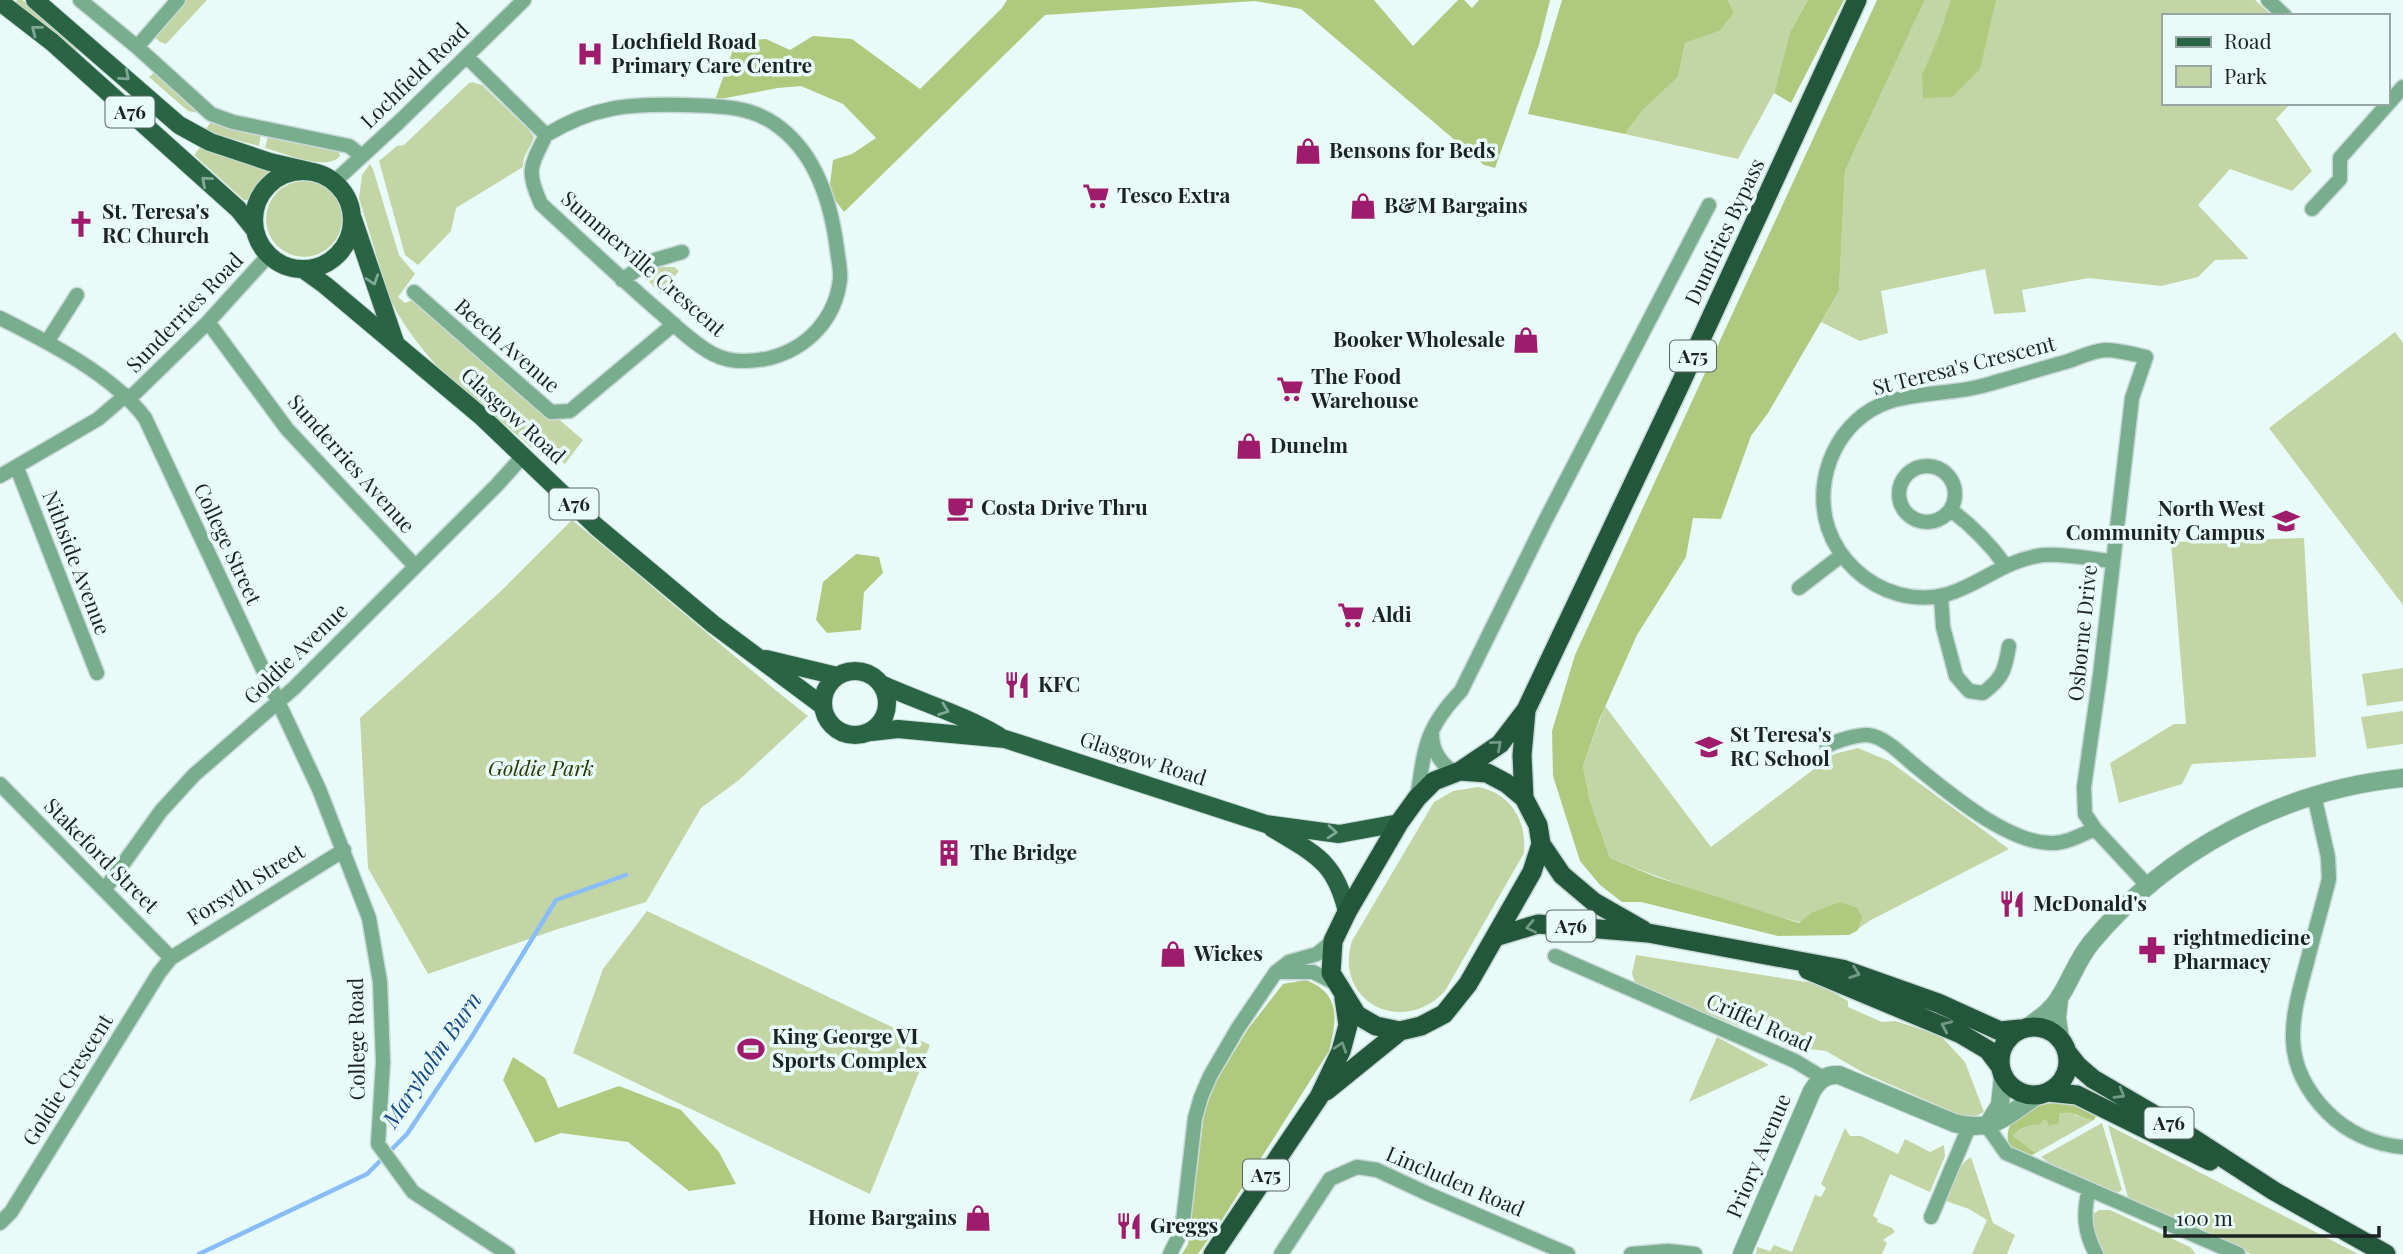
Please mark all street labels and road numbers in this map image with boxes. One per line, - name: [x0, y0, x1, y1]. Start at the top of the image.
- street label: Lochfield Road: [353, 15, 474, 134]
- road number: A76: [106, 96, 154, 128]
- street label: Dumfries Bypass: [1677, 153, 1769, 309]
- street label: Summerville Crescent: [556, 183, 733, 342]
- street label: Sunderries Road: [119, 246, 248, 378]
- street label: Beech Avenue: [450, 291, 567, 398]
- street label: St Teresa's Crescent: [1869, 328, 2058, 400]
- road number: A75: [1670, 340, 1716, 372]
- street label: Glasgow Road: [456, 360, 573, 469]
- street label: Sunderries Avenue: [283, 387, 422, 538]
- street label: College Street: [188, 478, 269, 609]
- street label: Nithside Avenue: [37, 486, 118, 639]
- road number: A76: [550, 489, 598, 520]
- street label: Osborne Drive: [2060, 563, 2102, 703]
- street label: Goldie Avenue: [236, 596, 353, 709]
- street label: Glasgow Road: [1077, 723, 1210, 791]
- street label: Stakeford Street: [39, 791, 166, 919]
- street label: Forsyth Street: [181, 836, 310, 931]
- road number: A76: [1546, 910, 1596, 942]
- street label: College Road: [340, 977, 370, 1101]
- street label: Criffel Road: [1703, 985, 1817, 1057]
- street label: Goldie Crescent: [15, 1007, 118, 1150]
- street label: Priory Avenue: [1718, 1089, 1796, 1222]
- road number: A76: [2144, 1107, 2194, 1138]
- street label: Lincluden Road: [1382, 1138, 1529, 1222]
- road number: A75: [1243, 1160, 1289, 1190]

